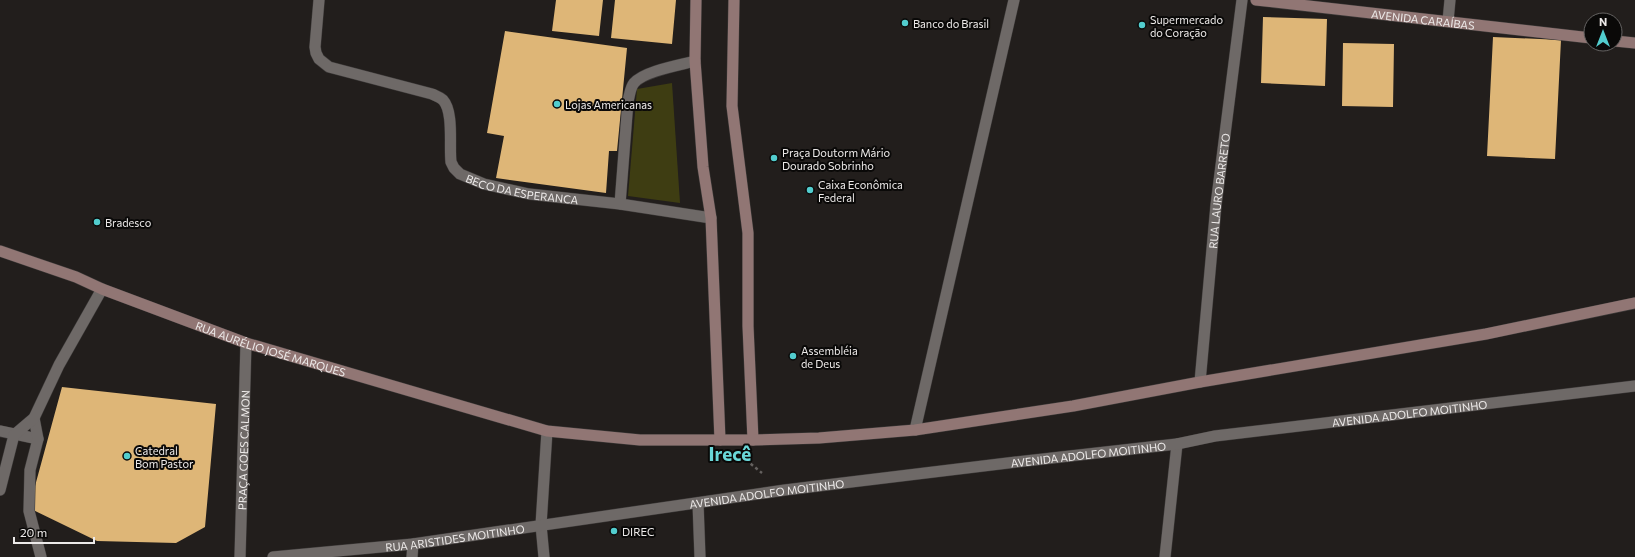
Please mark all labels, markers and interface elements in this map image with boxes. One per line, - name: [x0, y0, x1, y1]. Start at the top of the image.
- street label: AVENIDA CARAÍBAS: [1370, 7, 1475, 31]
- north arrow: [1583, 12, 1623, 52]
- place label: Supermercado do Coração: [1150, 13, 1223, 39]
- text: N: [1599, 15, 1607, 28]
- place label: Banco do Brasil: [913, 17, 989, 30]
- marker: Banco do Brasil: [900, 18, 910, 28]
- marker: Supermercado do Coração: [1137, 20, 1147, 30]
- place label: Lojas Americanas: [565, 98, 652, 111]
- marker: Lojas Americanas: [552, 99, 562, 109]
- street label: RUA LAURO BARRETO: [1206, 132, 1232, 249]
- place label: Praça Doutorm Mário Dourado Sobrinho: [782, 146, 891, 172]
- marker: Praça Doutorm Mário Dourado Sobrinho: [769, 153, 779, 163]
- street label: BECO DA ESPERANCA: [464, 171, 580, 206]
- place label: Caixa Econômica Federal: [818, 178, 903, 204]
- marker: Caixa Econômica Federal: [805, 185, 815, 195]
- place label: Bradesco: [105, 216, 152, 229]
- marker: Bradesco: [92, 217, 102, 227]
- street label: RUA AURÉLIO JOSÉ MARQUES: [194, 318, 347, 378]
- place label: Assembléia de Deus: [801, 344, 858, 370]
- marker: Assembléia de Deus: [788, 351, 798, 361]
- street label: PRAÇA GOES CALMON: [235, 390, 251, 510]
- street label: AVENIDA ADOLFO MOITINHO: [1331, 397, 1488, 429]
- street label: AVENIDA ADOLFO MOITINHO: [1010, 439, 1167, 469]
- district label: Irecê: [709, 442, 751, 465]
- place label: Catedral Bom Pastor: [135, 444, 194, 470]
- marker: Catedral Bom Pastor: [122, 451, 132, 461]
- street label: AVENIDA ADOLFO MOITINHO: [688, 476, 845, 510]
- scale bar: [14, 519, 94, 545]
- street label: RUA ARISTIDES MOITINHO: [385, 521, 525, 553]
- text: 20 m: [20, 525, 47, 539]
- place label: DIREC: [622, 525, 655, 538]
- marker: DIREC: [609, 526, 619, 536]

